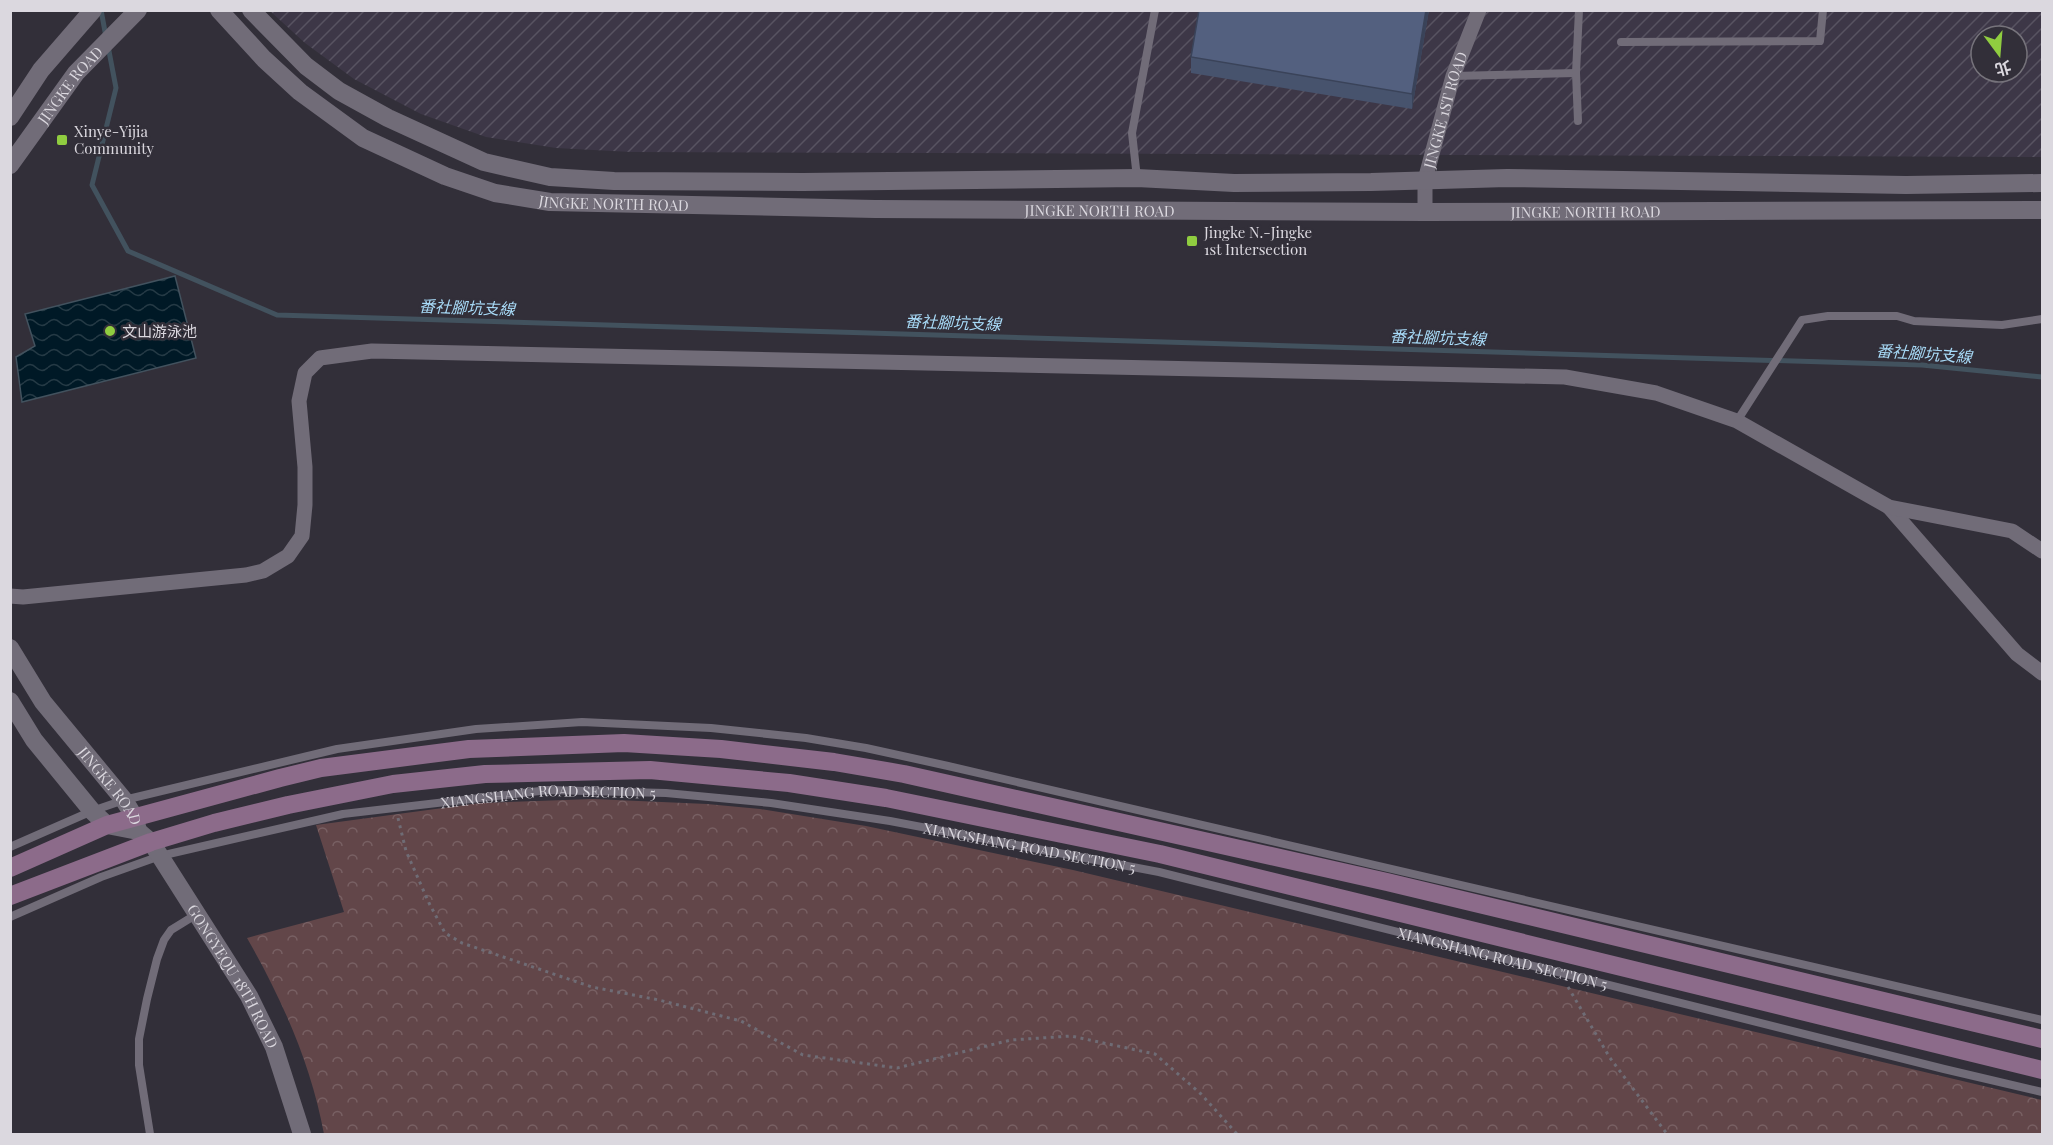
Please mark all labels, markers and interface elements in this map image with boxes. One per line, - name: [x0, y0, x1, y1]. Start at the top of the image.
- north arrow: [1969, 24, 2029, 84]
- street label: JINGKE ROAD: [32, 42, 107, 129]
- street label: JINGKE 1ST ROAD: [1418, 48, 1472, 171]
- text: 北: [1993, 57, 2014, 81]
- place label: Xinye-Yijia Community: [74, 121, 155, 158]
- marker: Xinye-Yijia Community: [55, 133, 69, 147]
- street label: JINGKE NORTH ROAD: [536, 190, 689, 215]
- street label: JINGKE NORTH ROAD: [1024, 200, 1175, 221]
- street label: JINGKE NORTH ROAD: [1510, 201, 1661, 222]
- place label: Jingke N.-Jingke 1st Intersection: [1203, 222, 1312, 259]
- marker: Jingke N.-Jingke 1st Intersection: [1185, 234, 1199, 248]
- water label: 番社腳坑支線: [419, 295, 517, 319]
- water label: 番社腳坑支線: [905, 310, 1003, 334]
- place label: 文山游泳池: [122, 321, 197, 341]
- marker: 文山游泳池: [103, 324, 117, 338]
- water label: 番社腳坑支線: [1390, 325, 1488, 349]
- water label: 番社腳坑支線: [1875, 339, 1975, 367]
- street label: JINGKE ROAD: [73, 742, 146, 827]
- street label: XIANGSHANG ROAD SECTION 5: [439, 780, 656, 813]
- street label: XIANGSHANG ROAD SECTION 5: [921, 817, 1137, 877]
- street label: GONGYEQU 18TH ROAD: [183, 900, 283, 1052]
- street label: XIANGSHANG ROAD SECTION 5: [1395, 922, 1610, 994]

